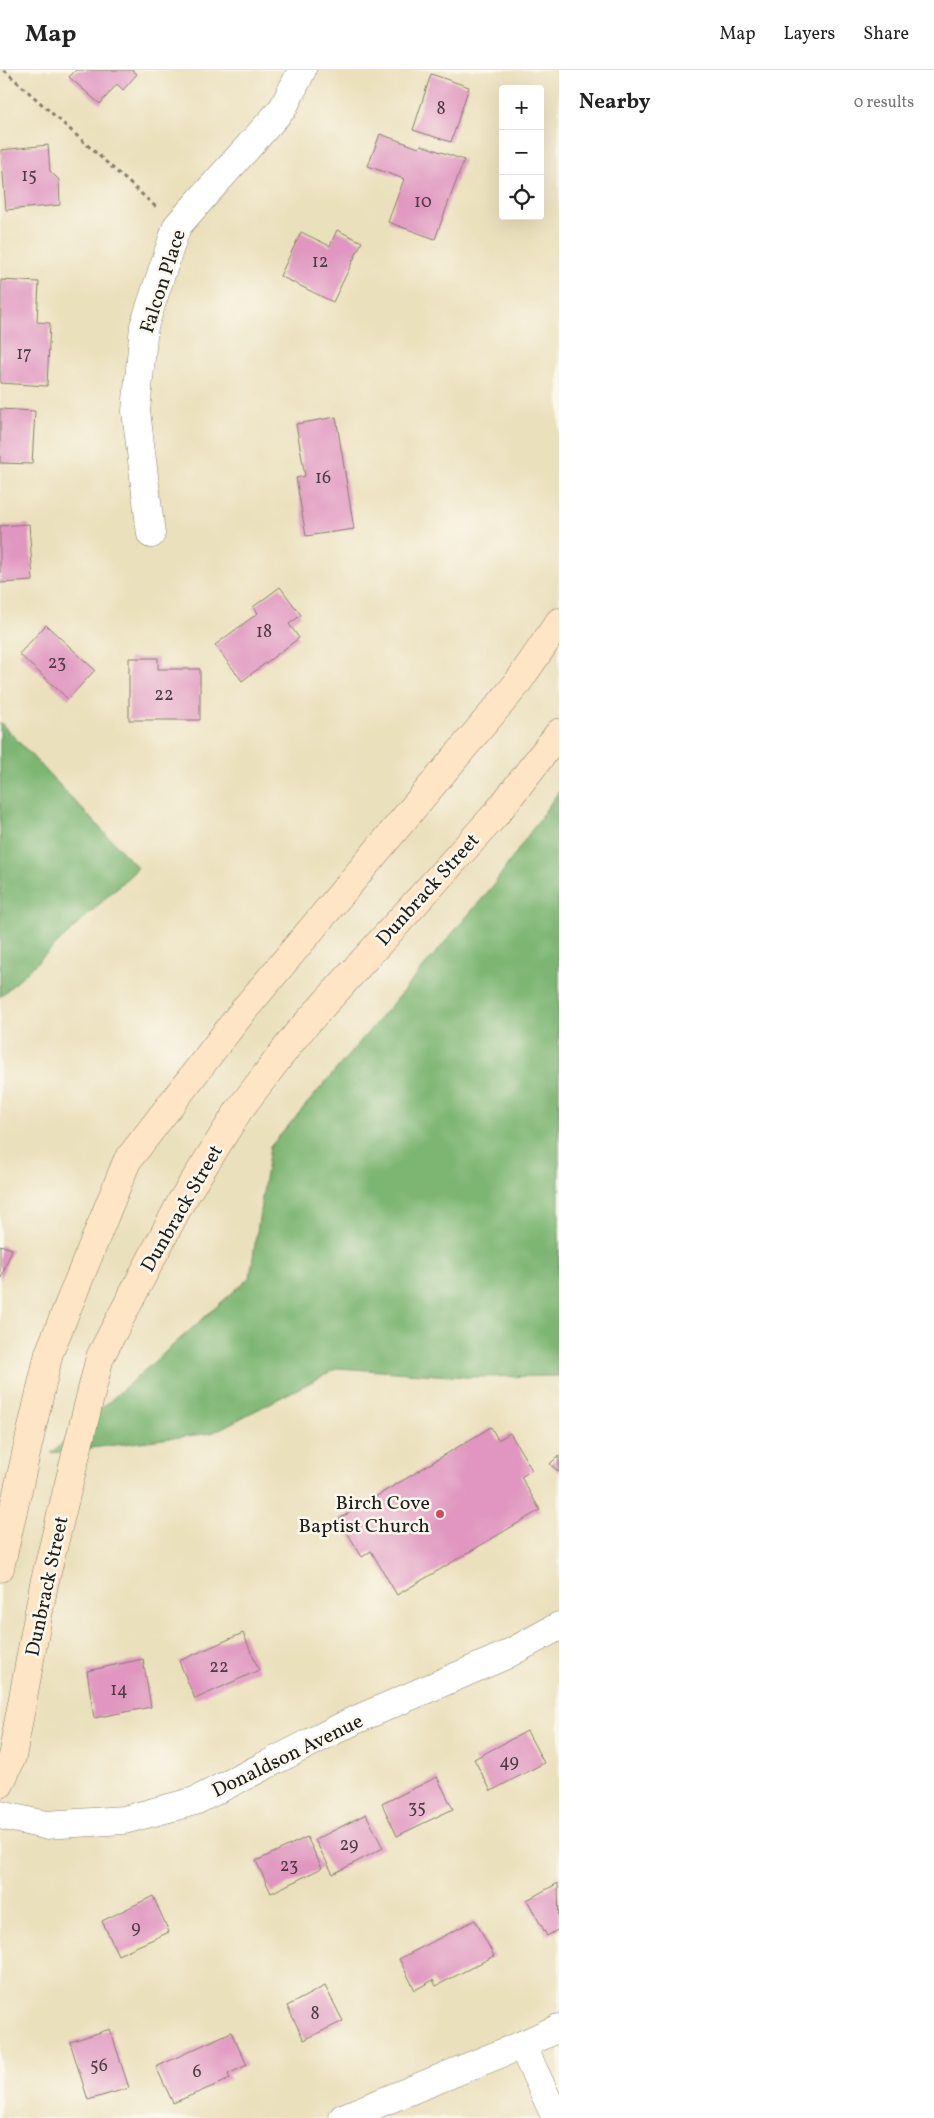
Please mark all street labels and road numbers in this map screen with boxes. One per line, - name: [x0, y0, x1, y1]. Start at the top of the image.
- street label: Falcon Place: [134, 226, 194, 337]
- street label: Dunbrack Street: [370, 828, 487, 953]
- street label: Dunbrack Street: [135, 1140, 231, 1278]
- street label: Dunbrack Street: [19, 1514, 77, 1659]
- street label: Donaldson Avenue: [208, 1708, 368, 1806]

